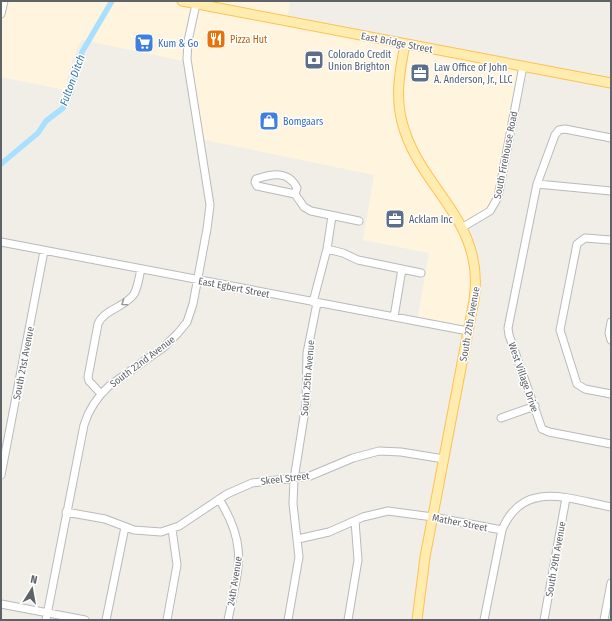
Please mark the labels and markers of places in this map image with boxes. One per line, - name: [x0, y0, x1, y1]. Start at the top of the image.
- restaurant icon: Pizza Hut: [205, 28, 227, 50]
- supermarket icon: Kum & Go: [133, 32, 155, 54]
- place label: Pizza Hut: [230, 34, 268, 46]
- place label: Kum & Go: [158, 38, 198, 50]
- bank icon: Colorado Credit Union Brighton: [303, 49, 325, 71]
- place label: Colorado Credit Union Brighton: [328, 49, 392, 73]
- office icon: Law Office of John A. Anderson, Jr., LLC: [409, 62, 431, 84]
- place label: Law Office of John A. Anderson, Jr., LLC: [434, 62, 513, 86]
- shop icon: Bomgaars: [258, 110, 280, 132]
- place label: Bomgaars: [283, 116, 323, 128]
- office icon: Acklam Inc: [384, 208, 406, 230]
- place label: Acklam Inc: [409, 214, 454, 226]

